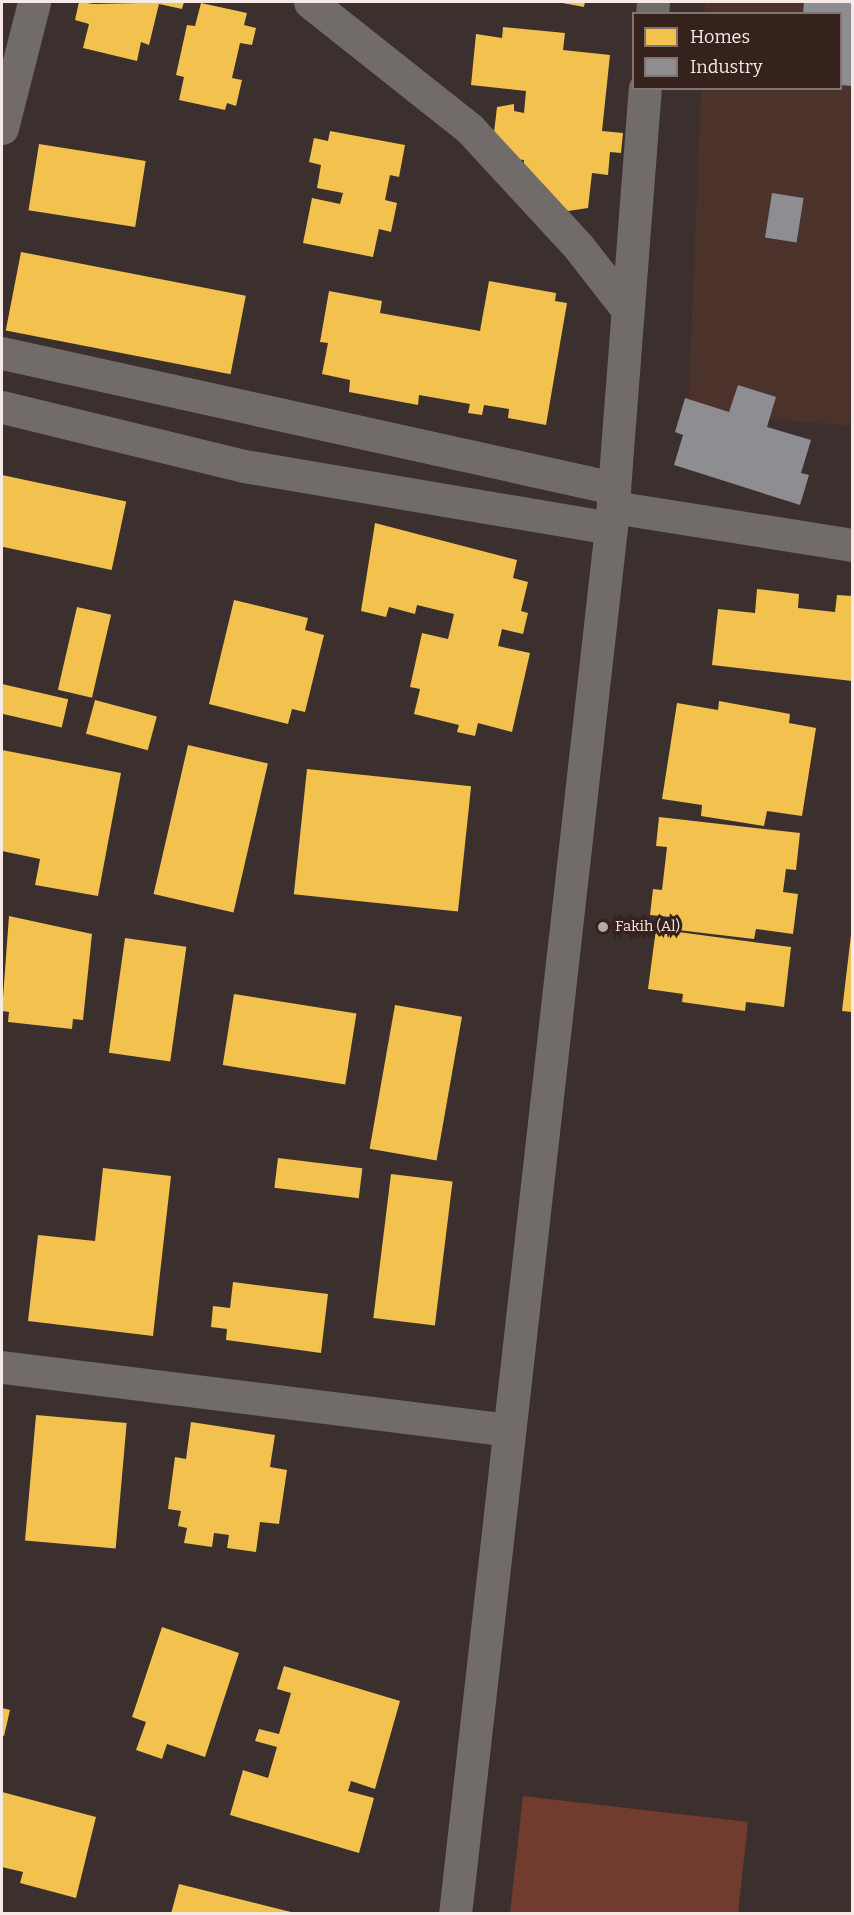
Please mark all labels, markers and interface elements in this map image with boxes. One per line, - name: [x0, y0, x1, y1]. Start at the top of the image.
- legend: [632, 12, 842, 90]
- text: Homes: [690, 26, 750, 48]
- text: Industry: [690, 56, 762, 78]
- place label: Fakih (Al): [615, 918, 680, 936]
- marker: Fakih (Al): [596, 920, 610, 934]

